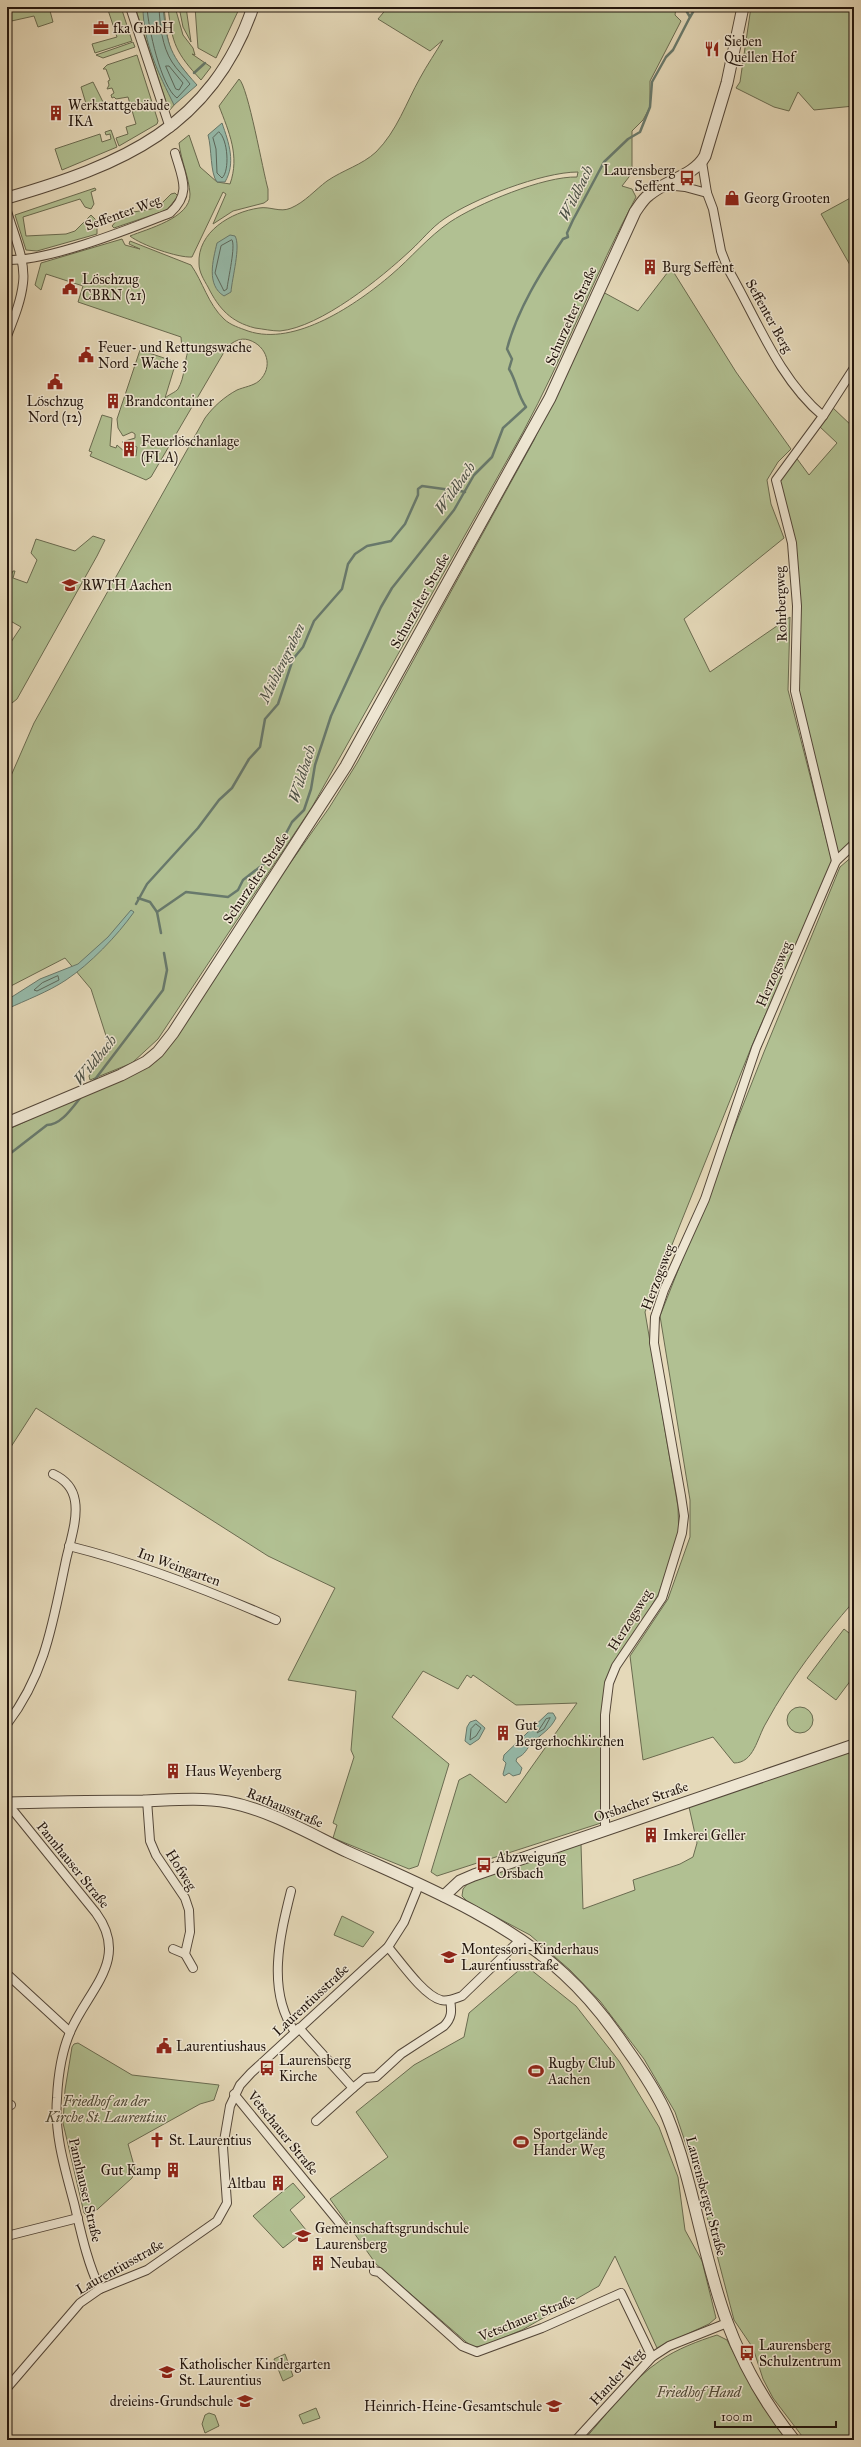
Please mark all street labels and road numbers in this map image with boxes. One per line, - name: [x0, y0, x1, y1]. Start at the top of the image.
- street label: Seffenter Weg: [83, 191, 164, 235]
- street label: Schurzelter Straße: [542, 264, 601, 368]
- street label: Seffenter Berg: [742, 276, 796, 356]
- street label: Schurzelter Straße: [387, 550, 453, 652]
- street label: Rohrbergweg: [771, 565, 791, 642]
- street label: Schurzelter Straße: [219, 829, 293, 927]
- street label: Herzogsweg: [753, 938, 796, 1009]
- street label: Herzogsweg: [638, 1241, 679, 1313]
- street label: Im Weingarten: [135, 1544, 223, 1590]
- street label: Herzogsweg: [604, 1586, 656, 1654]
- street label: Orsbacher Straße: [592, 1778, 691, 1826]
- street label: Rathausstraße: [244, 1784, 326, 1832]
- street label: Pannhauser Straße: [33, 1818, 113, 1912]
- street label: Hofweg: [162, 1846, 200, 1894]
- street label: Laurentiusstraße: [269, 1960, 353, 2040]
- street label: Vetschauer Straße: [243, 2087, 322, 2179]
- street label: Laurensberger Straße: [682, 2134, 730, 2258]
- street label: Pannhauser Straße: [65, 2136, 105, 2244]
- street label: Laurentiusstraße: [73, 2236, 167, 2298]
- street label: Vetschauer Straße: [475, 2291, 578, 2346]
- street label: Hander Weg: [586, 2345, 648, 2409]

